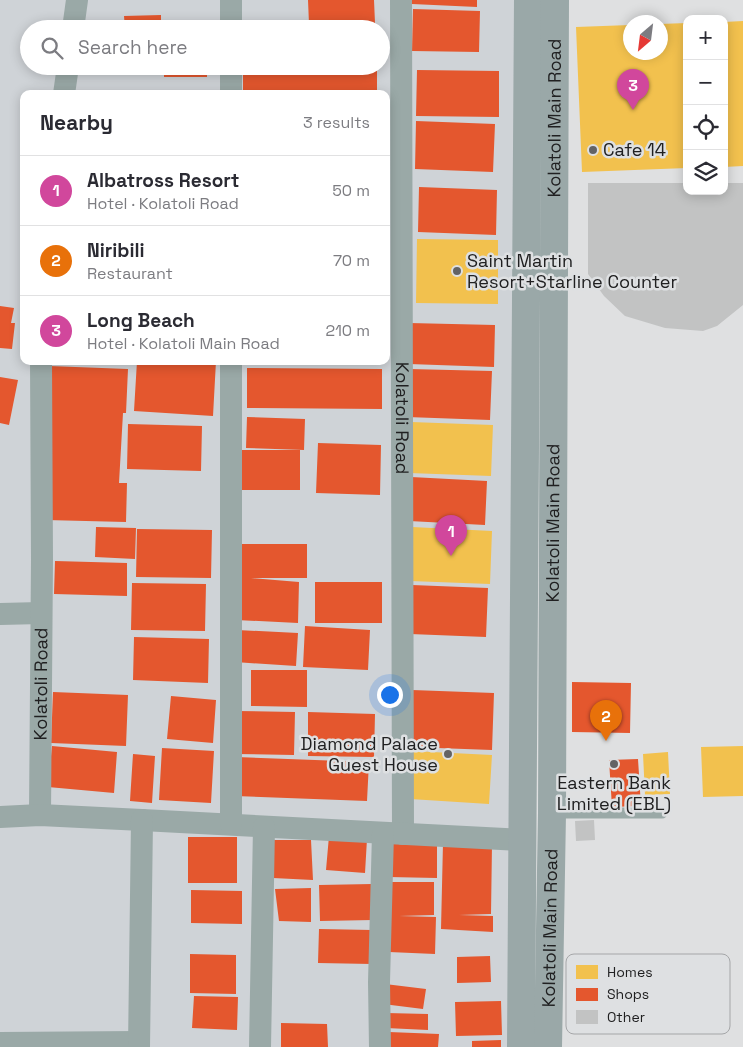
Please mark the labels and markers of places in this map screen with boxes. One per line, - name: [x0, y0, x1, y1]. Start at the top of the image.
- pin: 3: [617, 69, 649, 110]
- place label: Cafe 14: [603, 138, 666, 161]
- marker: Cafe 14: [587, 144, 599, 156]
- place label: Saint Martin Resort+Starline Counter: [467, 249, 677, 293]
- marker: Saint Martin Resort+Starline Counter: [451, 265, 463, 277]
- pin: 1: [435, 515, 467, 556]
- pin: 2: [590, 700, 622, 741]
- place label: Diamond Palace Guest House: [301, 732, 438, 776]
- marker: Diamond Palace Guest House: [442, 748, 454, 760]
- marker: Eastern Bank Limited (EBL): [608, 758, 620, 770]
- place label: Eastern Bank Limited (EBL): [557, 771, 671, 815]

